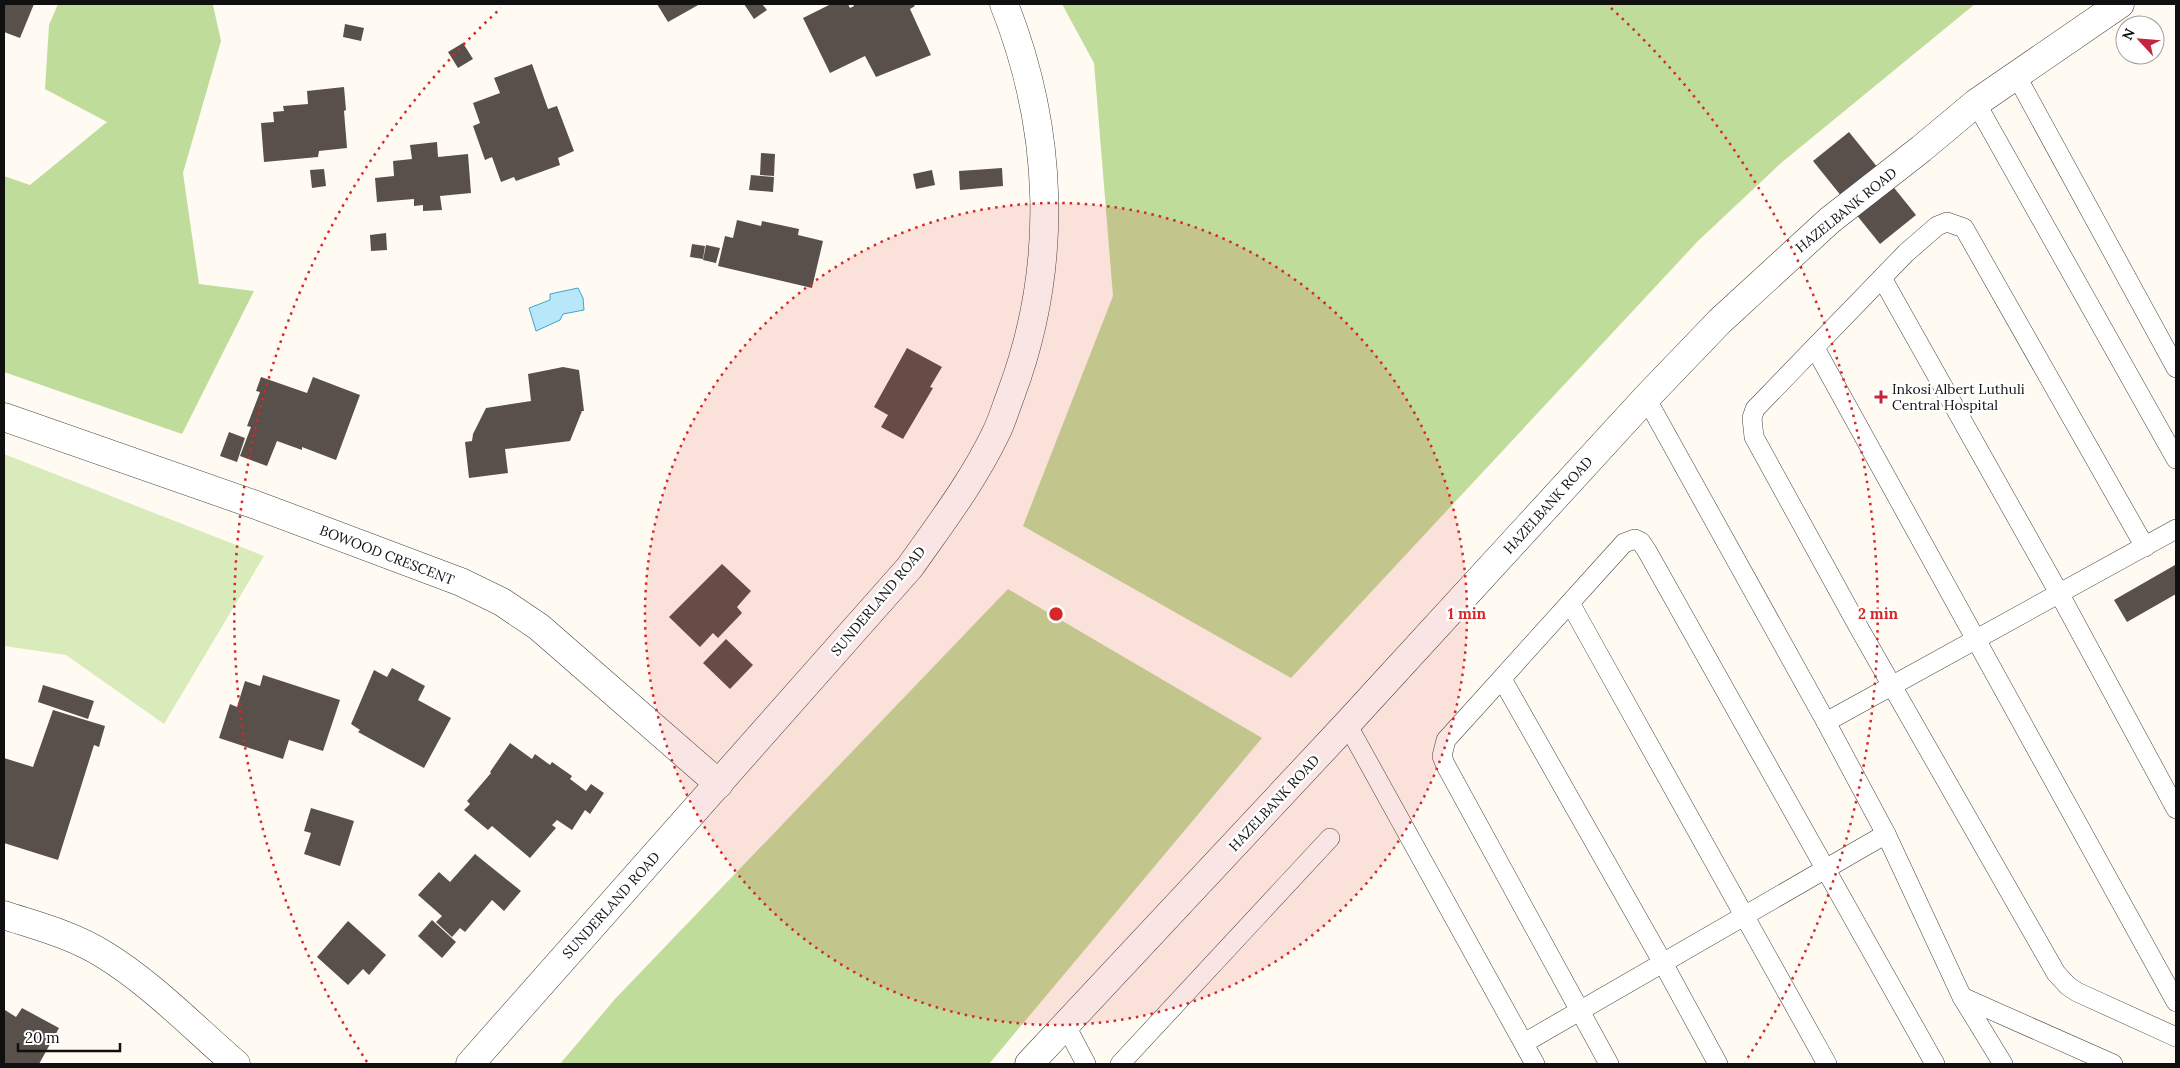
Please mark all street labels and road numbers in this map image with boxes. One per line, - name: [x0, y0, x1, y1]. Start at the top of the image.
- street label: HAZELBANK ROAD: [1792, 164, 1900, 256]
- street label: HAZELBANK ROAD: [1499, 453, 1597, 557]
- street label: BOWOOD CRESCENT: [317, 521, 457, 589]
- street label: SUNDERLAND ROAD: [827, 542, 929, 660]
- street label: HAZELBANK ROAD: [1225, 751, 1323, 855]
- street label: SUNDERLAND ROAD: [558, 848, 664, 962]

